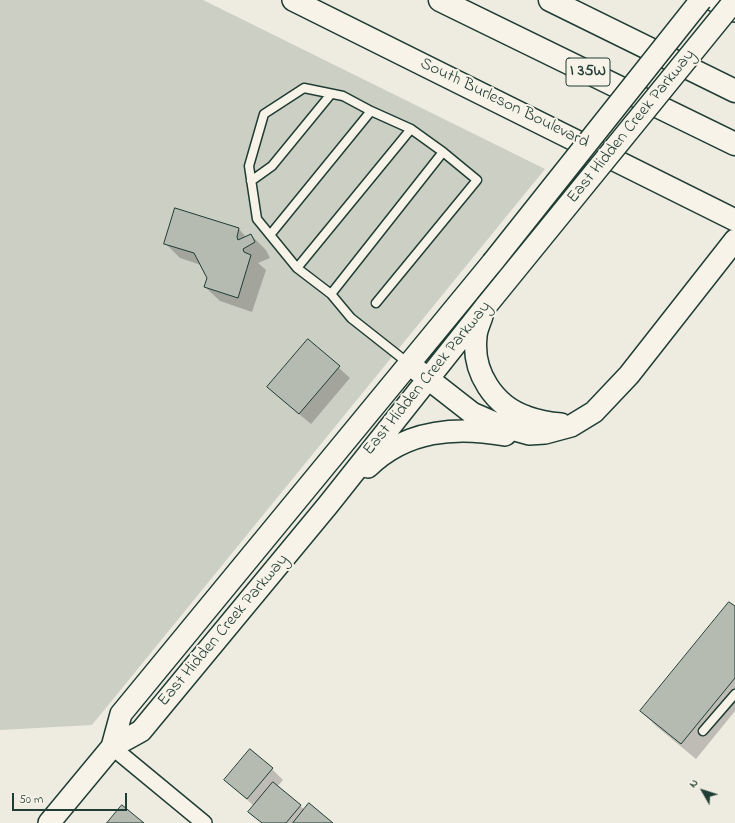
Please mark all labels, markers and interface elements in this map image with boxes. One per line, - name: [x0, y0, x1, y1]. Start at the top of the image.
- street label: East Hidden Creek Parkway: [564, 46, 700, 208]
- street label: South Burleson Boulevard: [416, 54, 592, 154]
- road number: I 35W: [566, 58, 610, 86]
- street label: East Hidden Creek Parkway: [360, 298, 496, 460]
- street label: East Hidden Creek Parkway: [154, 551, 294, 711]
- north arrow: [683, 771, 723, 811]
- text: N: [685, 776, 702, 791]
- scale bar: [14, 785, 129, 811]
- text: 50 m: [19, 791, 43, 809]

